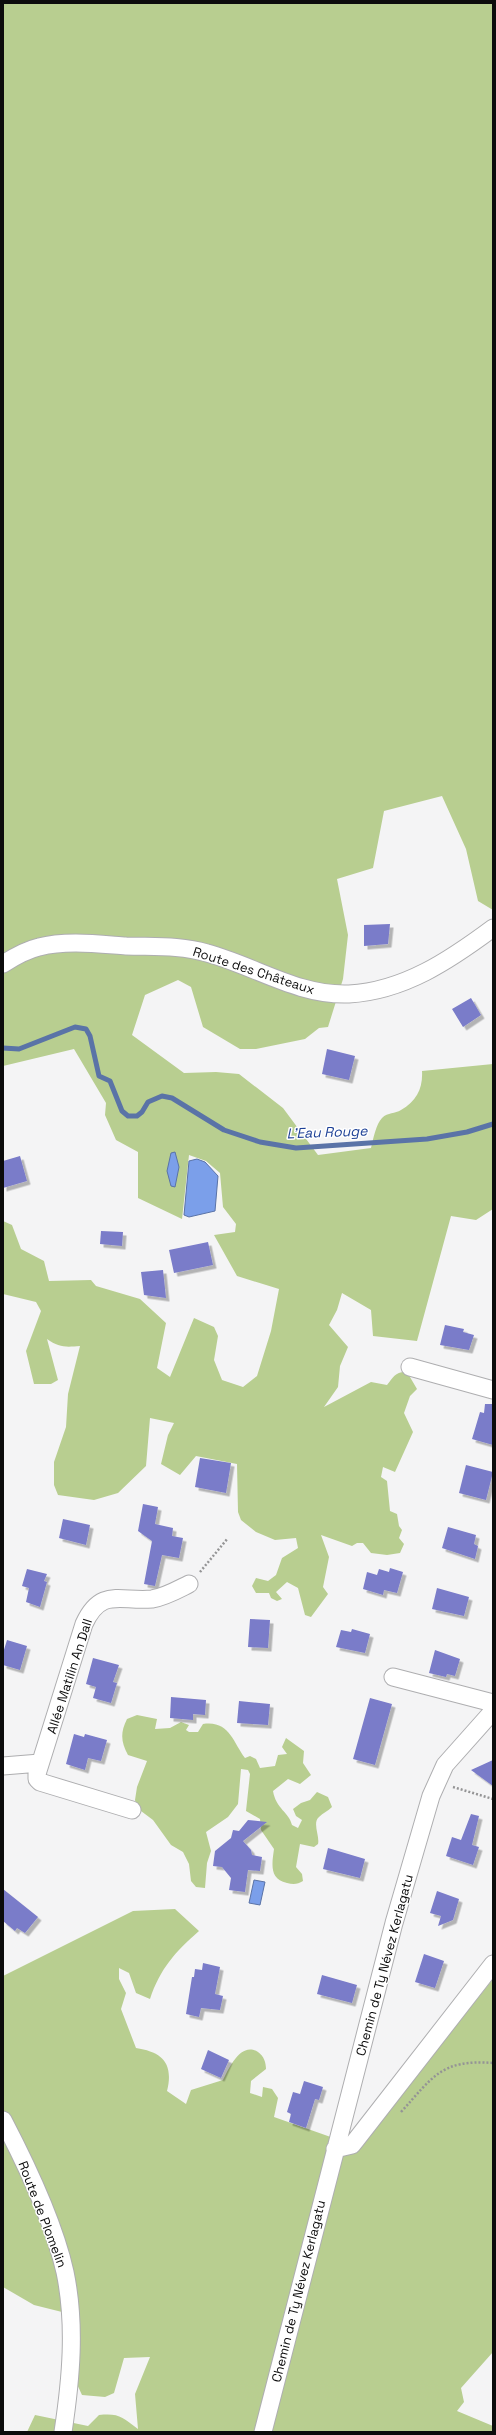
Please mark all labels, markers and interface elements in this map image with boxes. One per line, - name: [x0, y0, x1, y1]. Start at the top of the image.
- street label: Route des Châteaux: [191, 943, 317, 998]
- water label: L'Eau Rouge: [286, 1122, 368, 1142]
- street label: Allée Matilin An Dall: [43, 1616, 96, 1736]
- street label: Chemin de Ty Névez Kerlagatu: [352, 1873, 417, 2058]
- street label: Route de Plomelin: [14, 2159, 71, 2270]
- street label: Chemin de Ty Névez Kerlagatu: [268, 2198, 329, 2384]

